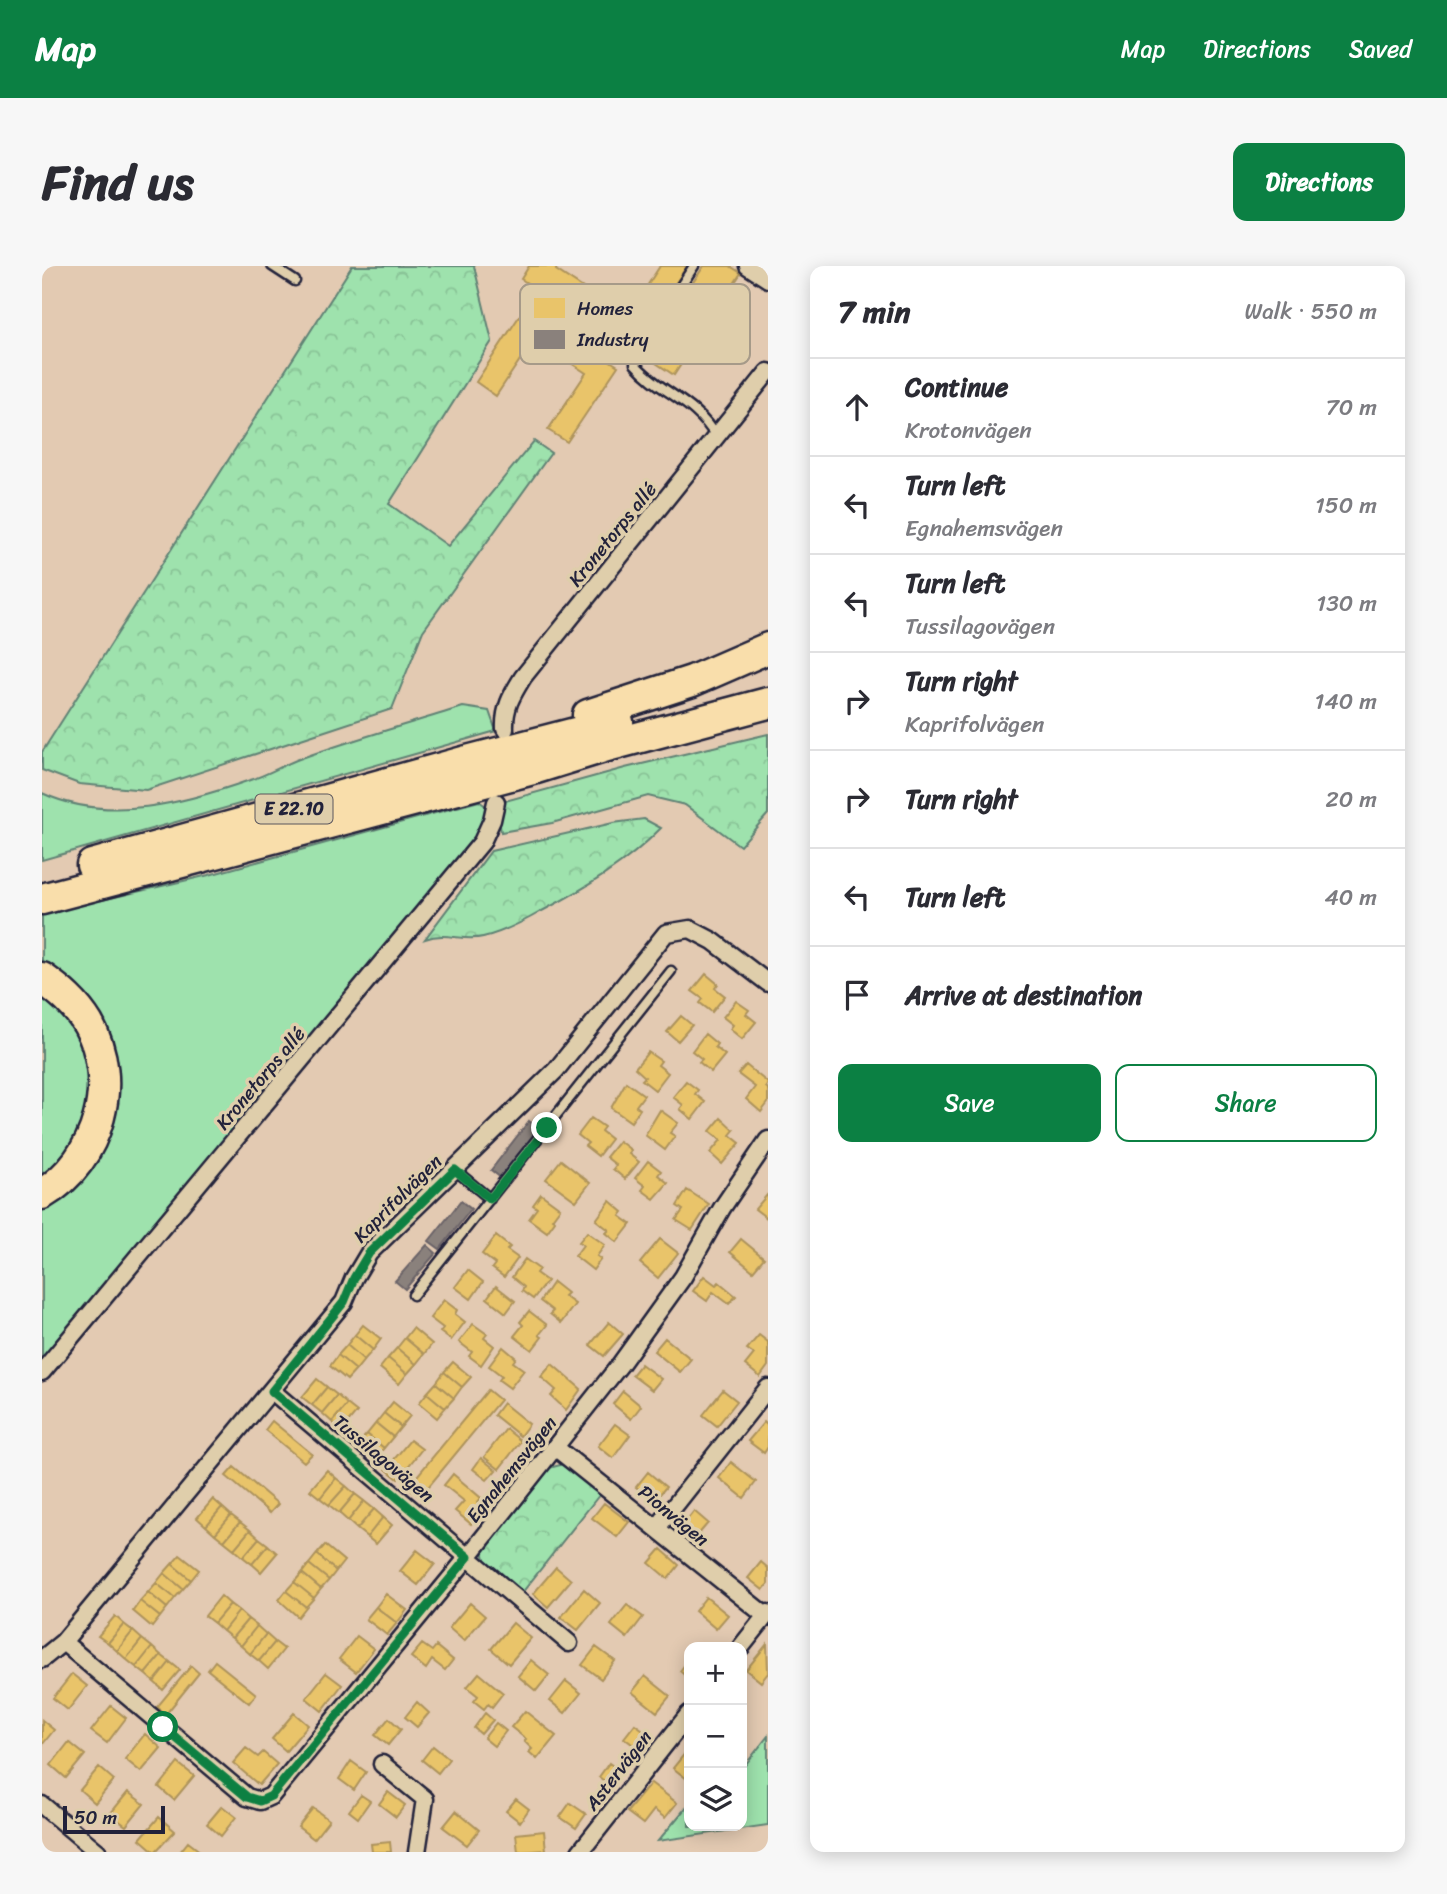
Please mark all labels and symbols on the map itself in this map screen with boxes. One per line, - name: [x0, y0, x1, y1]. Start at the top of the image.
- legend: [520, 284, 750, 364]
- text: Homes: [577, 292, 633, 325]
- text: Industry: [576, 323, 649, 356]
- street label: Kronetorps allé: [560, 474, 665, 594]
- road number: E 22.10: [256, 794, 332, 824]
- street label: Kronetorps allé: [207, 1019, 314, 1137]
- route end: [531, 1112, 562, 1143]
- street label: Kaprifolvägen: [345, 1146, 450, 1251]
- street label: Tussilagovägen: [326, 1406, 442, 1511]
- street label: Egnahemsvägen: [458, 1408, 565, 1530]
- street label: Pionvägen: [631, 1476, 717, 1555]
- route start: [147, 1711, 178, 1742]
- street label: Astervägen: [575, 1723, 661, 1819]
- scale bar: [63, 1803, 164, 1835]

